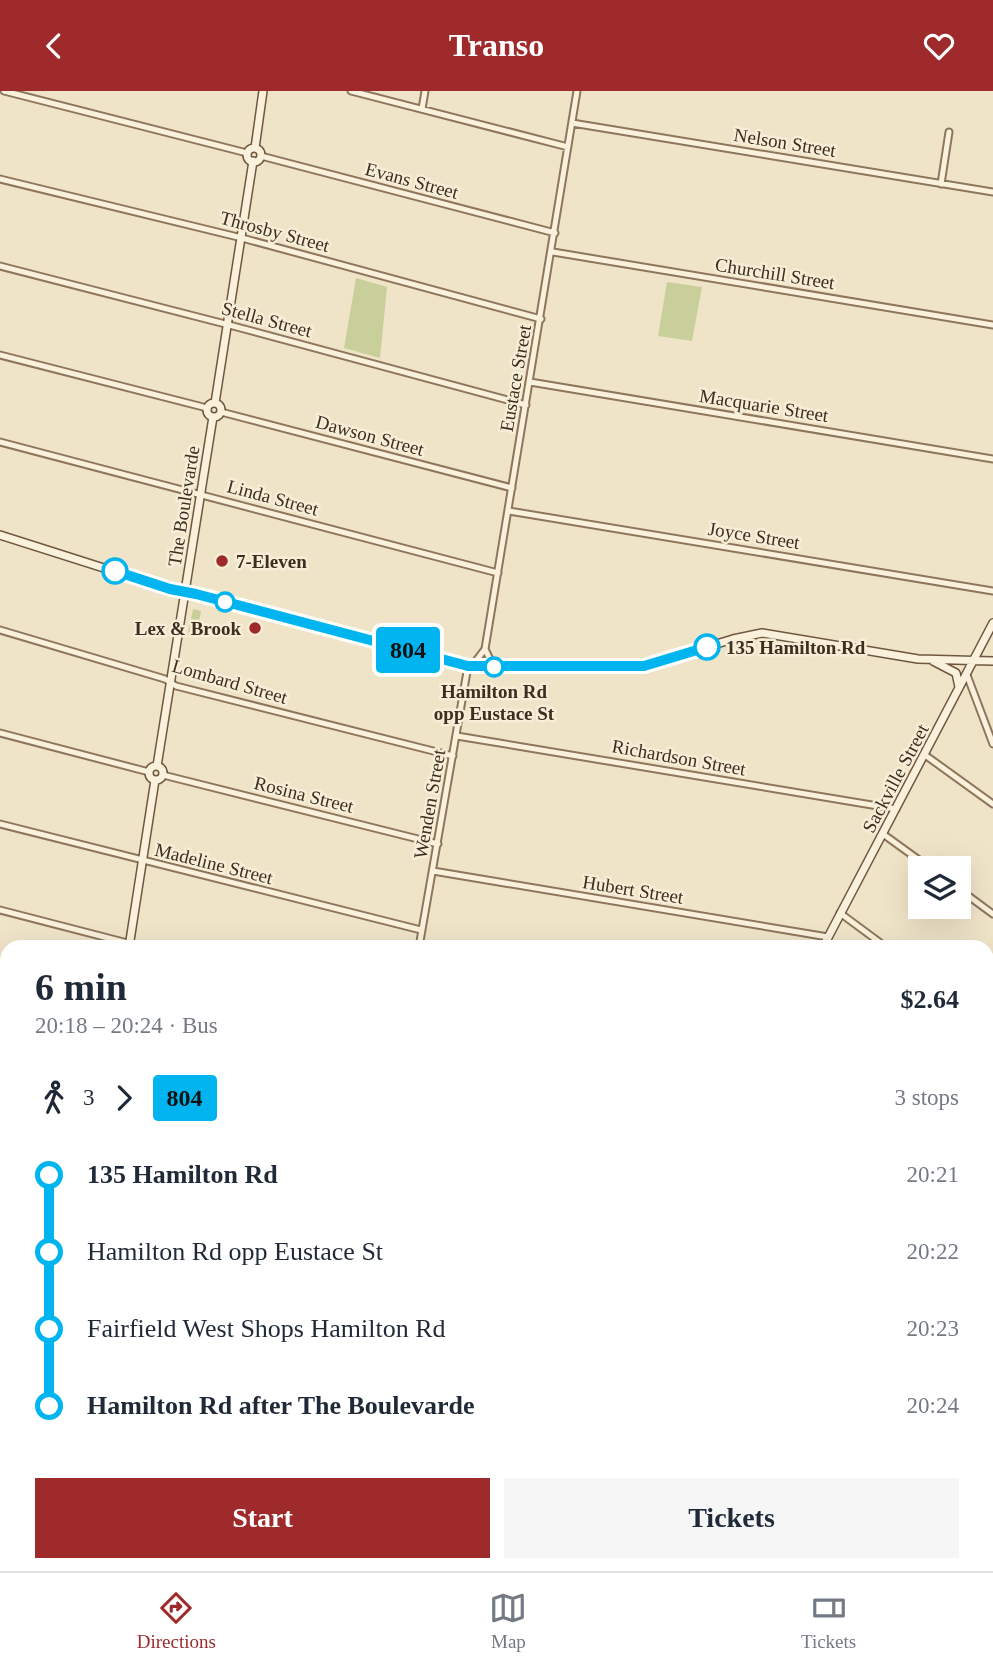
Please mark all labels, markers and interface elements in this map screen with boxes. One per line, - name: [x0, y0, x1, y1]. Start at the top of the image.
- icon: back: [35, 27, 73, 65]
- text: Transo: [449, 27, 544, 63]
- icon: heart: [920, 27, 958, 65]
- street label: Nelson Street: [732, 124, 838, 161]
- street label: Evans Street: [363, 158, 461, 203]
- street label: Throsby Street: [218, 207, 333, 256]
- street label: Churchill Street: [714, 254, 837, 293]
- street label: Stella Street: [220, 297, 315, 342]
- street label: Eustace Street: [496, 322, 535, 433]
- street label: Macquarie Street: [698, 385, 831, 426]
- street label: Dawson Street: [313, 411, 427, 460]
- street label: The Boulevarde: [164, 444, 203, 568]
- street label: Linda Street: [225, 475, 321, 520]
- street label: Joyce Street: [707, 518, 802, 553]
- place label: 7-Eleven: [236, 551, 307, 572]
- marker: 7-Eleven: [214, 553, 230, 569]
- unlabelled marker: [102, 558, 128, 584]
- unlabelled marker: [215, 592, 235, 612]
- place label: Lex & Brook: [135, 618, 241, 639]
- marker: Lex & Brook: [247, 620, 263, 636]
- line badge: 804: [368, 627, 448, 673]
- marker: 135 Hamilton Rd: [694, 634, 720, 660]
- text: 804: [390, 637, 426, 663]
- place label: 135 Hamilton Rd: [726, 637, 866, 658]
- street label: Lombard Street: [170, 655, 291, 708]
- marker: Hamilton Rd opp Eustace St: [484, 657, 504, 677]
- place label: Hamilton Rd opp Eustace St: [434, 681, 555, 724]
- street label: Sackville Street: [858, 720, 933, 836]
- street label: Richardson Street: [610, 735, 748, 780]
- street label: Wenden Street: [410, 747, 450, 860]
- street label: Rosina Street: [252, 772, 357, 817]
- street label: Madeline Street: [153, 839, 276, 888]
- map controls: [908, 856, 971, 919]
- button: layers: [908, 856, 971, 919]
- street label: Hubert Street: [581, 871, 686, 908]
- text: 6 min: [35, 966, 127, 1008]
- text: $2.64: [901, 985, 959, 1014]
- text: 20:18 – 20:24 · Bus: [35, 1013, 218, 1038]
- icon: walk: [35, 1079, 73, 1117]
- icon: forward: [105, 1079, 143, 1117]
- text: 3: [83, 1085, 95, 1110]
- text: 804: [167, 1085, 203, 1111]
- text: 3 stops: [894, 1085, 959, 1110]
- text: 135 Hamilton Rd: [87, 1160, 278, 1189]
- text: 20:21: [907, 1162, 959, 1187]
- text: Hamilton Rd opp Eustace St: [87, 1237, 383, 1266]
- text: 20:22: [907, 1239, 959, 1264]
- text: Fairfield West Shops Hamilton Rd: [87, 1314, 446, 1343]
- text: 20:23: [907, 1316, 959, 1341]
- text: Hamilton Rd after The Boulevarde: [87, 1391, 475, 1420]
- text: 20:24: [907, 1393, 959, 1418]
- button: Start: [35, 1478, 490, 1558]
- button: Tickets: [504, 1478, 959, 1558]
- tab: Directions: [137, 1589, 216, 1653]
- tab: Map: [489, 1589, 527, 1653]
- tab: Tickets: [801, 1589, 856, 1653]

